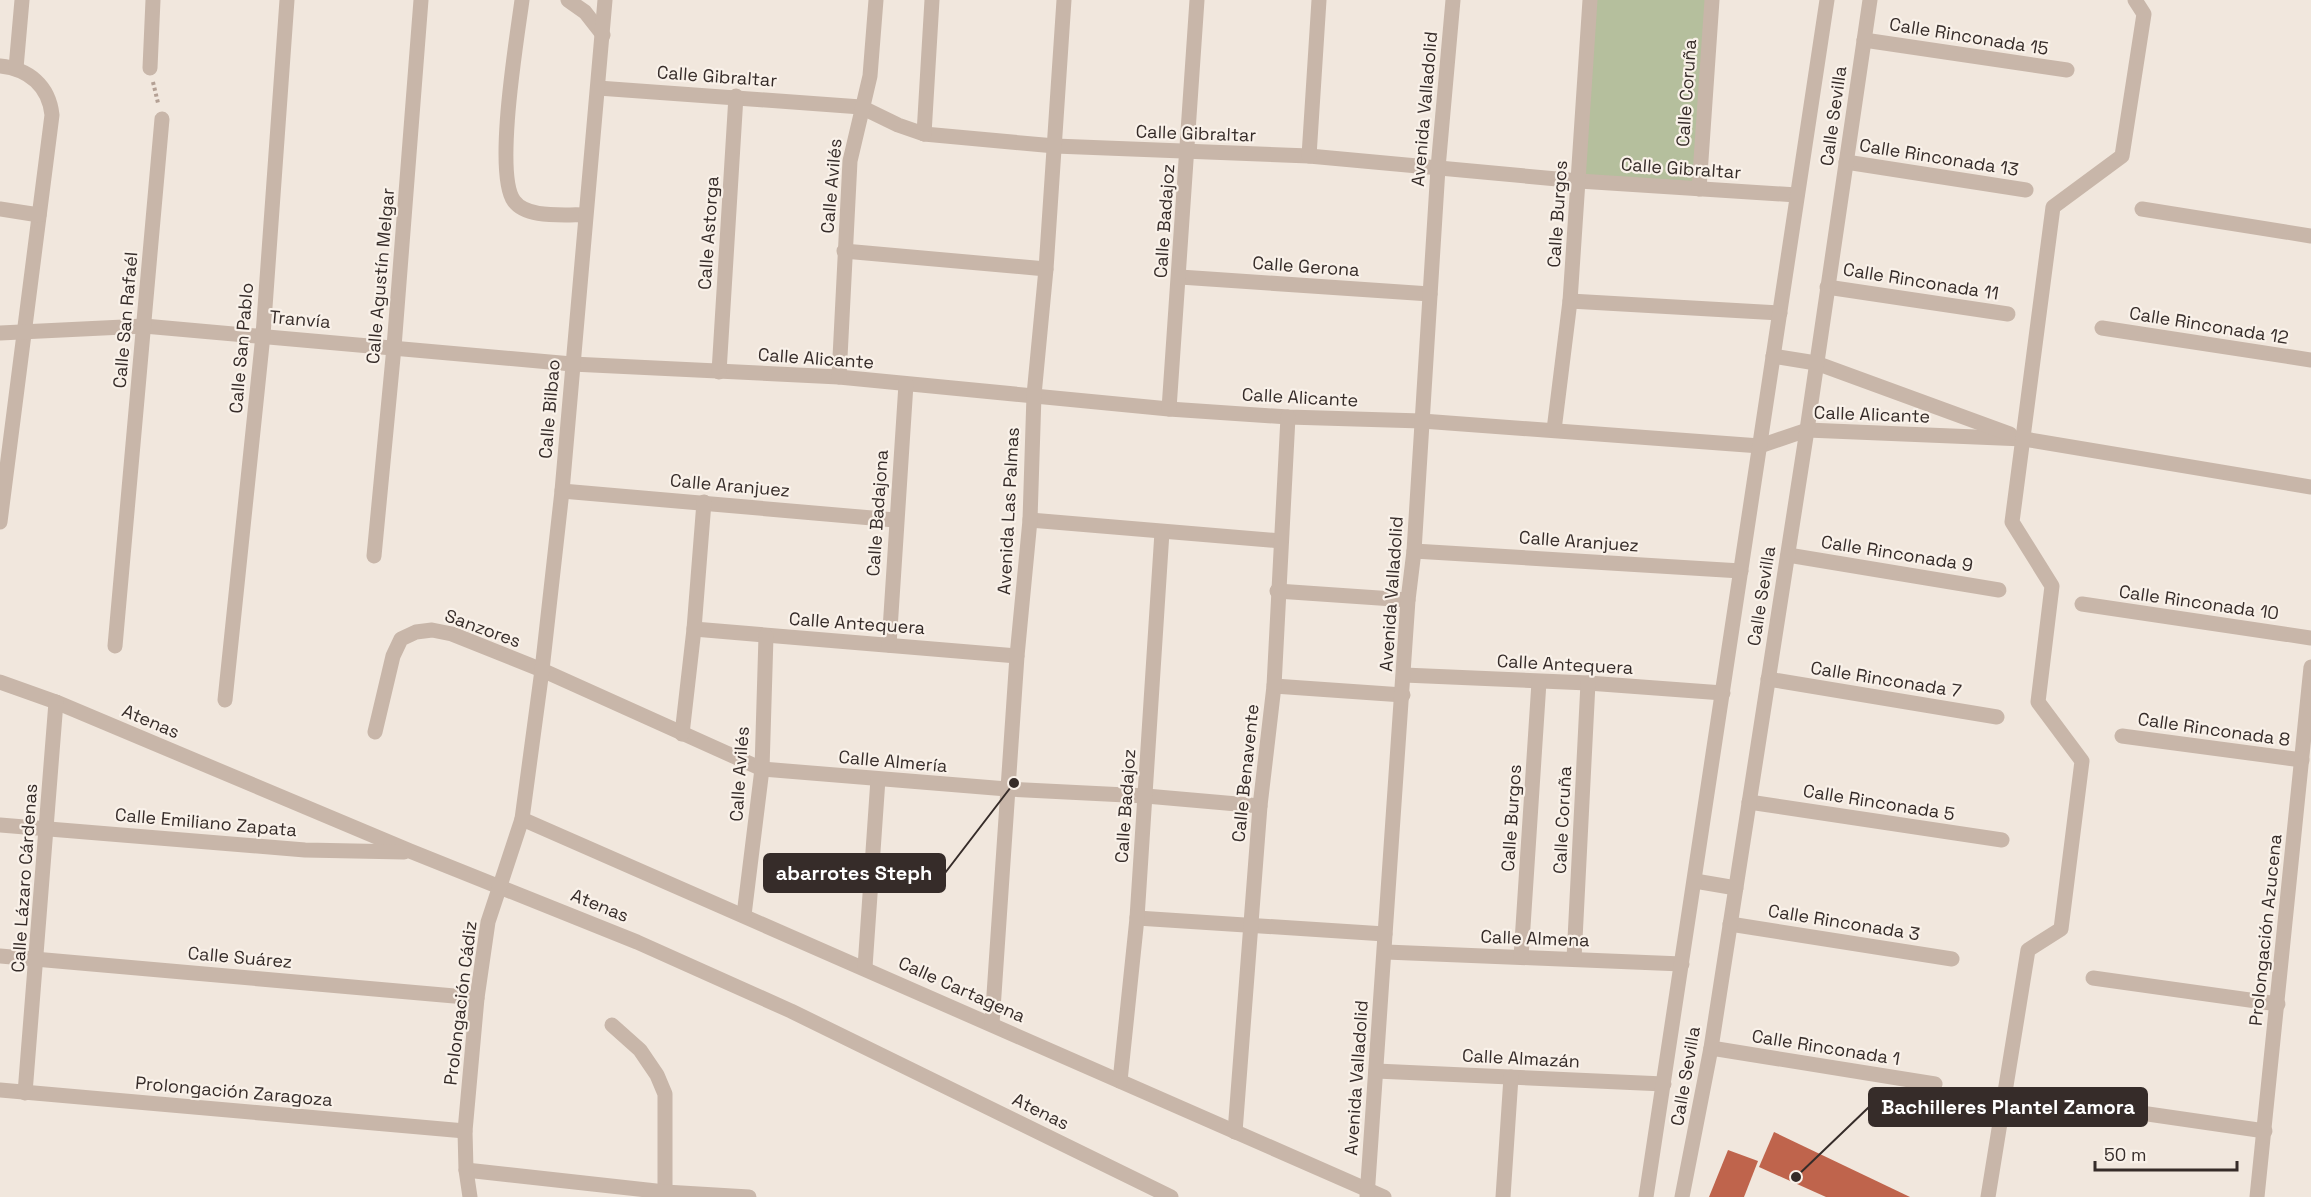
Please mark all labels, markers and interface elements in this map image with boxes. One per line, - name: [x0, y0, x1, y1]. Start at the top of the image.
- street label: Calle Rinconada 15: [1888, 12, 2050, 60]
- street label: Avenida Valladolid: [1406, 30, 1442, 188]
- street label: Calle Coruña: [1671, 38, 1701, 148]
- street label: Calle Gibraltar: [656, 60, 778, 92]
- street label: Calle Sevilla: [1815, 65, 1851, 167]
- street label: Calle Gibraltar: [1135, 119, 1257, 147]
- street label: Calle Rinconada 13: [1858, 133, 2020, 181]
- street label: Calle Avilés: [815, 137, 847, 235]
- street label: Calle Gibraltar: [1620, 152, 1742, 184]
- street label: Calle Burgos: [1542, 160, 1572, 268]
- street label: Calle Badajoz: [1149, 163, 1179, 279]
- street label: Calle Astorga: [693, 175, 723, 291]
- street label: Calle Agustín Melgar: [361, 187, 399, 365]
- street label: Calle San Rafaél: [108, 251, 142, 389]
- street label: Calle Gerona: [1252, 251, 1360, 281]
- street label: Calle Rinconada 11: [1841, 257, 2001, 305]
- street label: Calle San Pablo: [224, 282, 258, 414]
- street label: Calle Rinconada 12: [2128, 301, 2290, 349]
- street label: Tranvía: [268, 305, 332, 333]
- street label: Calle Alicante: [757, 342, 875, 374]
- street label: Calle Bilbao: [533, 358, 565, 460]
- street label: Calle Alicante: [1241, 382, 1359, 412]
- street label: Calle Alicante: [1813, 400, 1931, 428]
- street label: Avenida Las Palmas: [992, 427, 1024, 595]
- street label: Calle Badajona: [861, 449, 893, 577]
- street label: Calle Aranjuez: [669, 468, 791, 502]
- street label: Avenida Valladolid: [1374, 516, 1408, 672]
- street label: Calle Aranjuez: [1518, 525, 1640, 557]
- street label: Calle Rinconada 9: [1819, 530, 1975, 576]
- street label: Calle Sevilla: [1742, 545, 1780, 647]
- street label: Calle Rinconada 10: [2117, 579, 2281, 625]
- street label: Sanzores: [442, 604, 524, 652]
- street label: Calle Antequera: [788, 607, 926, 639]
- street label: Calle Antequera: [1496, 649, 1634, 679]
- street label: Calle Rinconada 7: [1809, 656, 1963, 702]
- street label: Atenas: [119, 699, 183, 743]
- street label: Calle Benavente: [1226, 703, 1264, 843]
- street label: Calle Rinconada 8: [2136, 707, 2292, 751]
- street label: Calle Avilés: [724, 726, 754, 822]
- street label: Calle Almería: [838, 745, 948, 777]
- street label: Calle Badajoz: [1110, 748, 1140, 864]
- street label: Calle Burgos: [1496, 764, 1526, 872]
- street label: Calle Coruña: [1548, 766, 1576, 874]
- street label: Calle Rinconada 5: [1802, 779, 1956, 825]
- street label: Calle Lázaro Cárdenas: [6, 783, 42, 973]
- street label: Calle Emiliano Zapata: [114, 803, 298, 841]
- street label: Prolongación Azucena: [2243, 833, 2287, 1027]
- callout: abarrotes Steph: [764, 854, 945, 892]
- text: abarrotes Steph: [776, 860, 932, 886]
- street label: Atenas: [568, 883, 632, 927]
- street label: Calle Rinconada 3: [1767, 899, 1921, 945]
- street label: Prolongación Cádiz: [438, 919, 482, 1087]
- street label: Calle Almena: [1480, 925, 1590, 951]
- street label: Calle Suárez: [187, 941, 293, 973]
- street label: Calle Cartagena: [895, 951, 1029, 1027]
- street label: Avenida Valladolid: [1339, 1000, 1373, 1156]
- street label: Calle Sevilla: [1665, 1024, 1705, 1128]
- street label: Calle Rinconada 1: [1750, 1024, 1902, 1070]
- street label: Calle Almazán: [1461, 1043, 1581, 1073]
- street label: Prolongación Zaragoza: [134, 1071, 334, 1111]
- street label: Atenas: [1009, 1087, 1073, 1135]
- callout: Bachilleres Plantel Zamora: [1869, 1088, 2147, 1126]
- text: Bachilleres Plantel Zamora: [1881, 1094, 2136, 1120]
- scale bar: [2095, 1134, 2238, 1172]
- text: 50 m: [2104, 1143, 2146, 1166]

